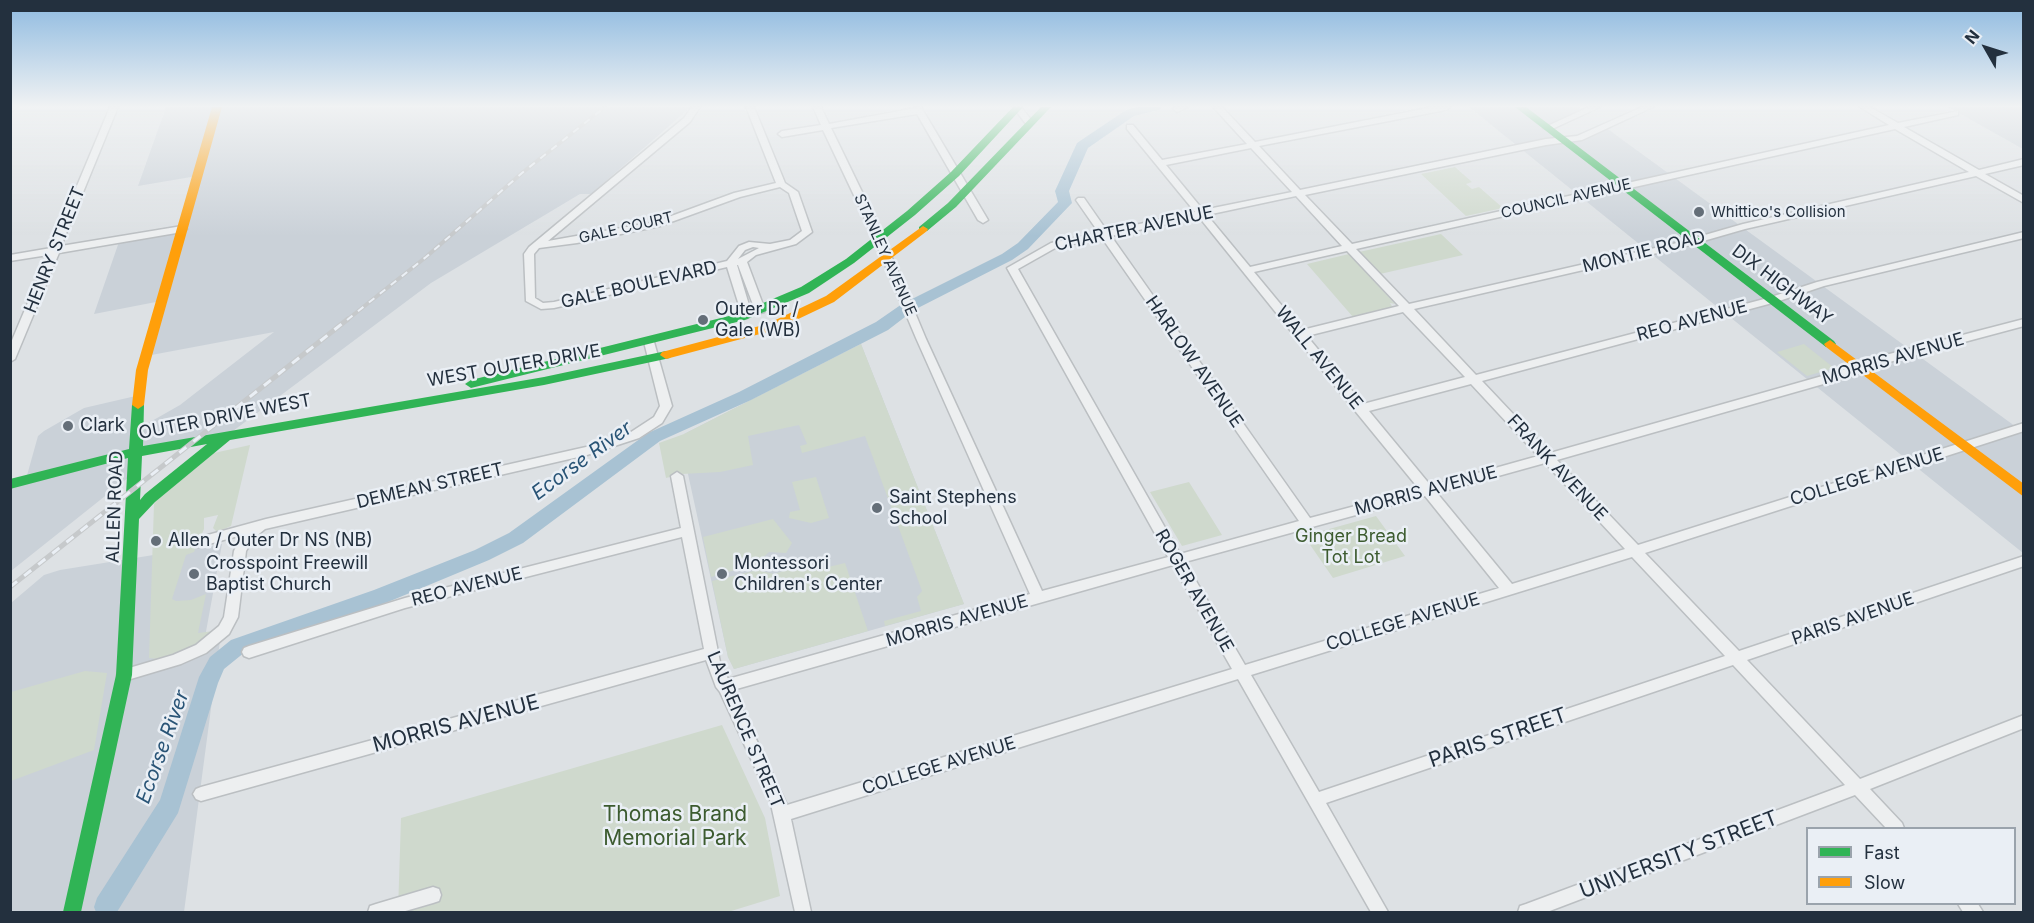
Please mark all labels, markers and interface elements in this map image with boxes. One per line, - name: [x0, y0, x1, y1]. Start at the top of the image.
- north arrow: [1956, 18, 2016, 78]
- text: N: [1960, 26, 1984, 48]
- street label: COUNCIL AVENUE: [1499, 175, 1633, 223]
- street label: HENRY STREET: [20, 184, 90, 316]
- street label: STANLEY AVENUE: [850, 191, 920, 319]
- street label: CHARTER AVENUE: [1053, 202, 1215, 256]
- place label: Whittico's Collision: [1711, 203, 1846, 221]
- marker: Whittico's Collision: [1692, 205, 1706, 219]
- street label: GALE COURT: [577, 208, 675, 248]
- street label: MONTIE ROAD: [1580, 226, 1708, 278]
- street label: DIX HIGHWAY: [1727, 240, 1837, 330]
- street label: GALE BOULEVARD: [559, 257, 719, 313]
- street label: HARLOW AVENUE: [1140, 292, 1248, 432]
- street label: REO AVENUE: [1634, 296, 1750, 346]
- place label: Outer Dr / Gale (WB): [715, 299, 801, 342]
- street label: WALL AVENUE: [1271, 302, 1367, 414]
- marker: Outer Dr / Gale (WB): [696, 313, 710, 327]
- street label: MORRIS AVENUE: [1819, 328, 1967, 390]
- street label: WEST OUTER DRIVE: [426, 340, 602, 392]
- street label: OUTER DRIVE WEST: [137, 390, 313, 444]
- street label: FRANK AVENUE: [1502, 410, 1612, 526]
- place label: Clark: [80, 415, 125, 437]
- water label: Ecorse River: [527, 417, 637, 505]
- marker: Clark: [61, 419, 75, 433]
- street label: COLLEGE AVENUE: [1788, 443, 1946, 511]
- street label: ALLEN ROAD: [102, 450, 128, 564]
- street label: DEMEAN STREET: [355, 459, 505, 513]
- street label: MORRIS AVENUE: [1352, 462, 1500, 520]
- place label: Saint Stephens School: [889, 487, 1017, 530]
- marker: Saint Stephens School: [870, 501, 884, 515]
- street label: ROGER AVENUE: [1150, 526, 1238, 656]
- park label: Ginger Bread Tot Lot: [1295, 526, 1407, 568]
- place label: Allen / Outer Dr NS (NB): [168, 530, 373, 552]
- marker: Allen / Outer Dr NS (NB): [149, 534, 163, 548]
- place label: Crosspoint Freewill Baptist Church: [206, 553, 368, 596]
- place label: Montessori Children's Center: [734, 553, 882, 596]
- street label: REO AVENUE: [409, 563, 525, 611]
- marker: Crosspoint Freewill Baptist Church: [187, 567, 201, 581]
- marker: Montessori Children's Center: [715, 567, 729, 581]
- street label: COLLEGE AVENUE: [1324, 588, 1482, 656]
- street label: PARIS AVENUE: [1789, 588, 1917, 650]
- street label: MORRIS AVENUE: [883, 590, 1031, 652]
- street label: LAURENCE STREET: [702, 648, 788, 812]
- water label: Ecorse River: [131, 687, 195, 807]
- street label: MORRIS AVENUE: [370, 690, 542, 758]
- street label: PARIS STREET: [1426, 703, 1570, 773]
- street label: COLLEGE AVENUE: [860, 732, 1018, 800]
- park label: Thomas Brand Memorial Park: [603, 802, 747, 852]
- street label: UNIVERSITY STREET: [1576, 806, 1782, 904]
- legend: [1806, 827, 2016, 905]
- text: Fast: [1864, 842, 1900, 863]
- text: Slow: [1864, 872, 1905, 893]

